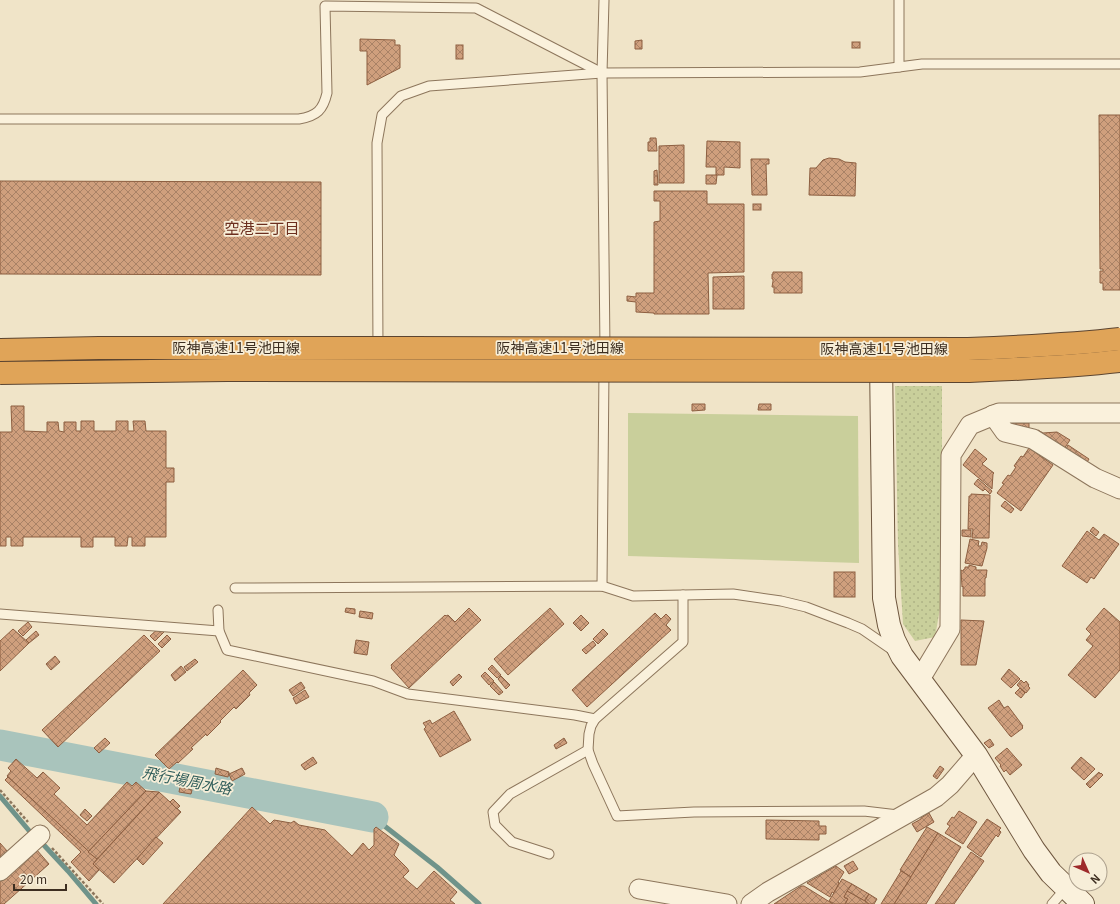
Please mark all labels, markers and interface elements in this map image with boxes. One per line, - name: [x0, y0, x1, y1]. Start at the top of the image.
- district label: 空港二丁目: [224, 217, 300, 238]
- street label: 阪神高速11号池田線: [172, 337, 300, 357]
- street label: 阪神高速11号池田線: [496, 337, 624, 357]
- street label: 阪神高速11号池田線: [820, 338, 948, 358]
- water label: 飛行場周水路: [141, 761, 235, 799]
- north arrow: [1068, 852, 1108, 892]
- scale bar: [14, 866, 66, 892]
- text: 20 m: [20, 870, 47, 887]
- text: N: [1087, 871, 1104, 888]

